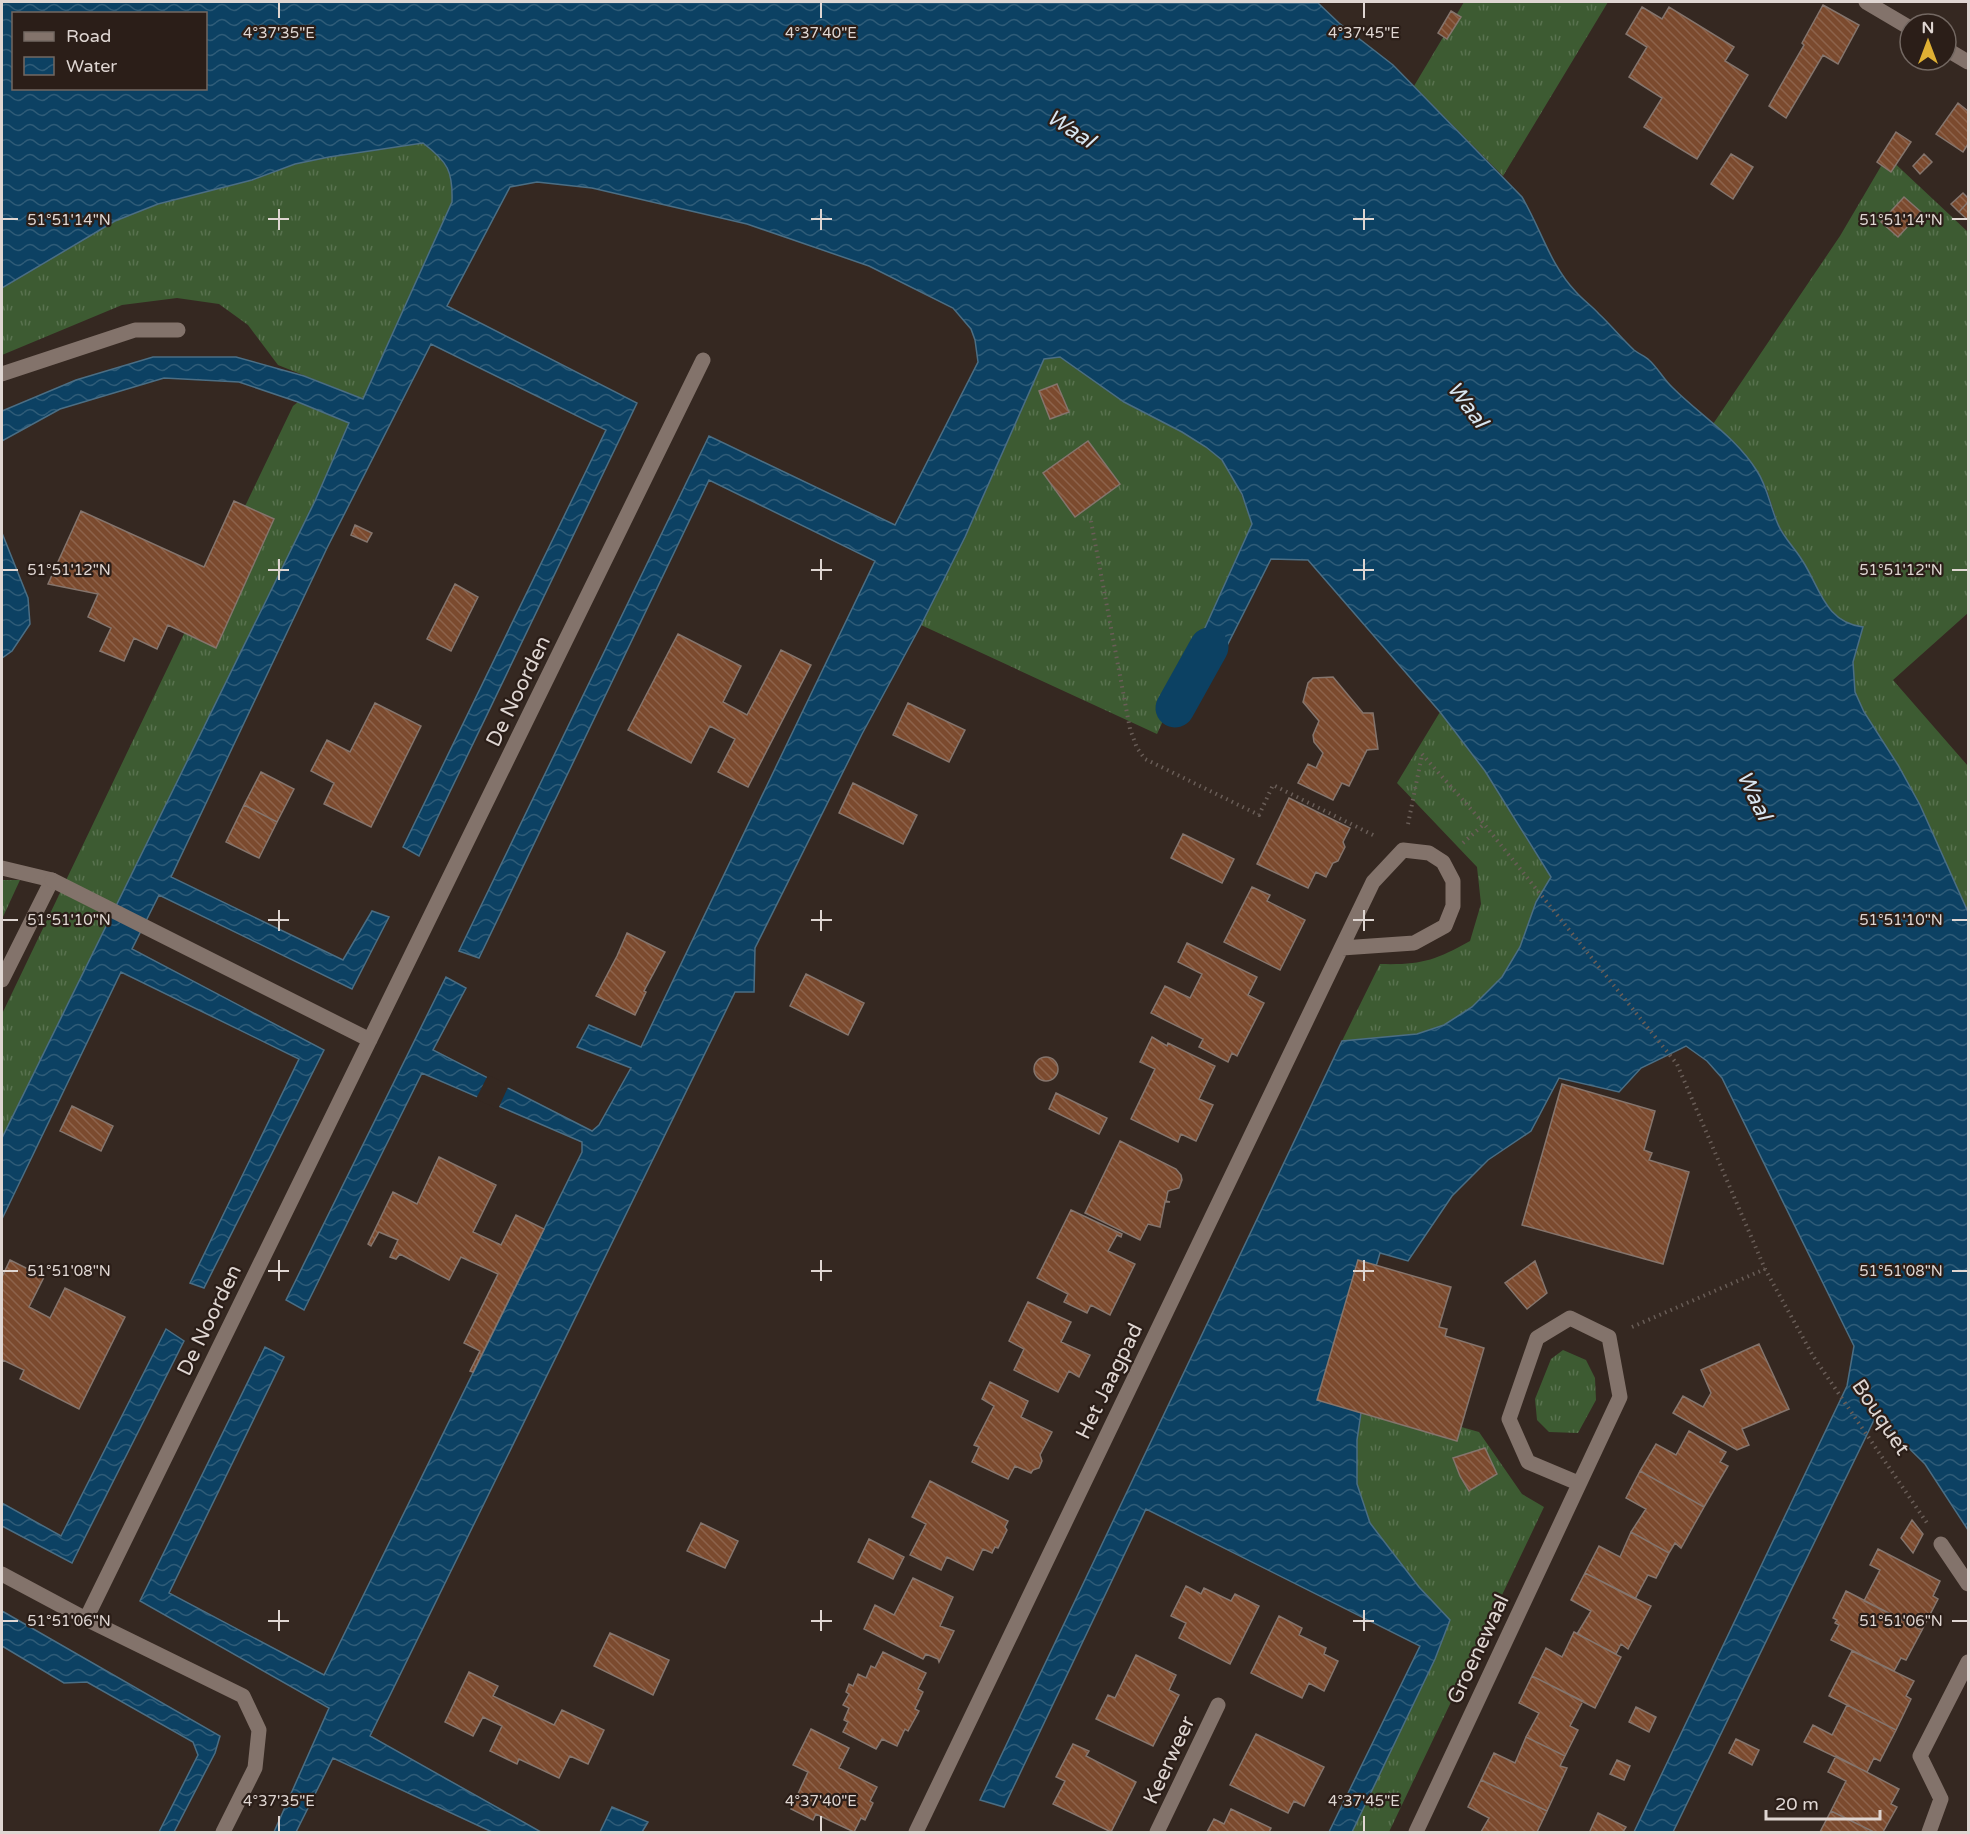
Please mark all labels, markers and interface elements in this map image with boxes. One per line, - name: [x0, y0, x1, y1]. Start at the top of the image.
- legend: [12, 12, 207, 90]
- north arrow: [1898, 12, 1958, 72]
- text: N: [1922, 18, 1934, 38]
- text: 4°37'35"E: [243, 24, 315, 42]
- text: 4°37'40"E: [785, 24, 857, 42]
- text: 4°37'45"E: [1328, 24, 1400, 42]
- text: Road: [66, 25, 111, 47]
- text: Water: [66, 55, 117, 77]
- water label: Waal: [1042, 104, 1101, 155]
- text: 51°51'14"N: [27, 211, 111, 229]
- text: 51°51'14"N: [1859, 211, 1943, 229]
- water label: Waal: [1441, 376, 1495, 435]
- text: 51°51'12"N: [27, 561, 111, 579]
- text: 51°51'12"N: [1859, 561, 1943, 579]
- street label: De Noorden: [481, 632, 556, 751]
- water label: Waal: [1731, 767, 1778, 827]
- text: 51°51'10"N: [27, 911, 111, 929]
- text: 51°51'10"N: [1859, 911, 1943, 929]
- street label: De Noorden: [172, 1261, 247, 1380]
- text: 51°51'08"N: [27, 1262, 111, 1280]
- text: 51°51'08"N: [1859, 1262, 1943, 1280]
- street label: Het Jaagpad: [1071, 1319, 1148, 1443]
- street label: Bouquet: [1846, 1375, 1915, 1460]
- street label: Groenewaal: [1442, 1590, 1515, 1708]
- text: 51°51'06"N: [27, 1612, 111, 1630]
- text: 51°51'06"N: [1859, 1612, 1943, 1630]
- street label: Keerweer: [1138, 1712, 1201, 1808]
- scale bar: [1766, 1783, 1880, 1821]
- text: 4°37'35"E: [243, 1792, 315, 1810]
- text: 4°37'40"E: [785, 1792, 857, 1810]
- text: 4°37'45"E: [1328, 1792, 1400, 1810]
- text: 20 m: [1775, 1793, 1819, 1815]

